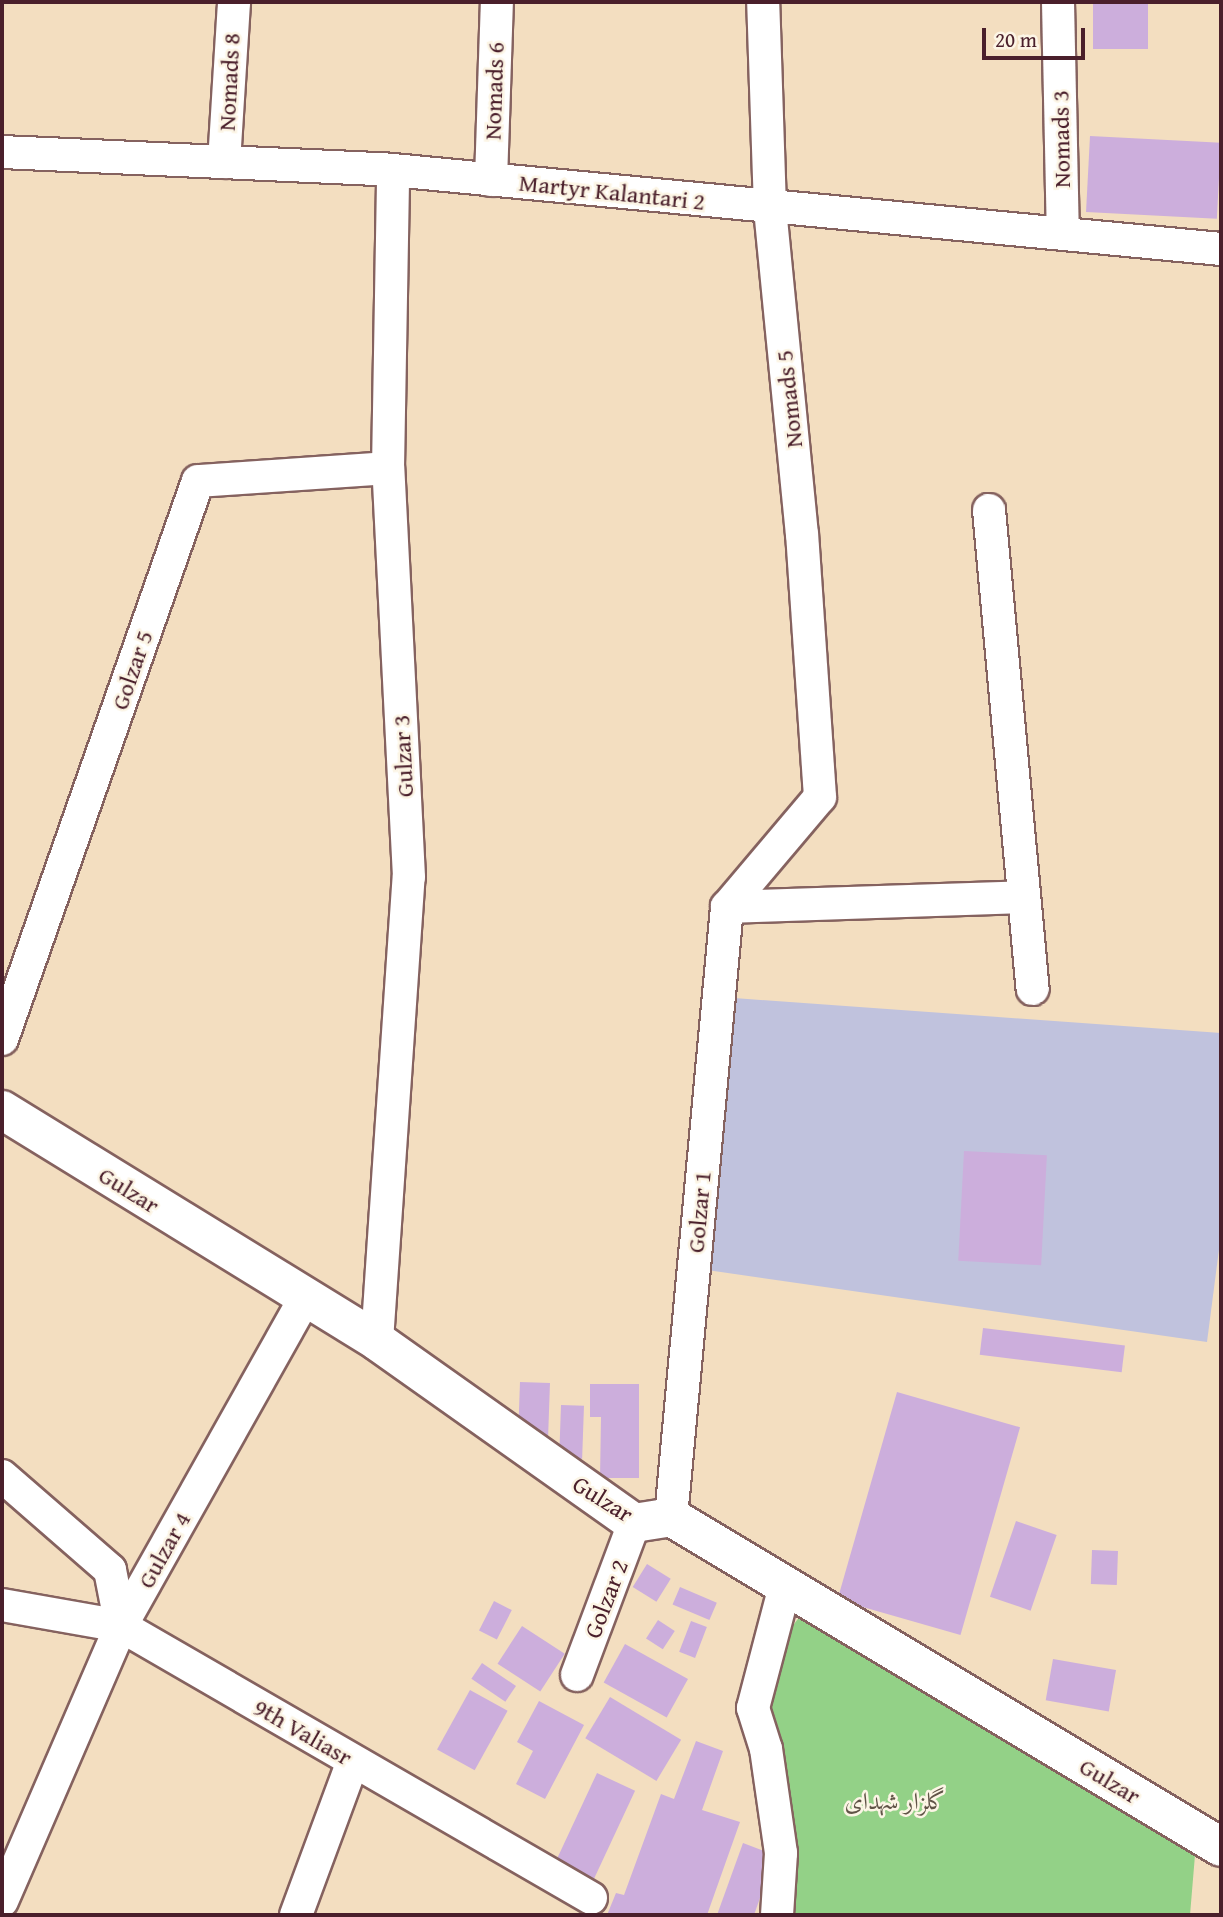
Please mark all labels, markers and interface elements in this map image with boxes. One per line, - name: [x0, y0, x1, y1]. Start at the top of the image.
- scale bar: [985, 14, 1088, 58]
- text: 20 m: [995, 24, 1037, 55]
- street label: Nomads 8: [212, 32, 246, 132]
- street label: Nomads 6: [478, 41, 510, 141]
- street label: Nomads 3: [1046, 90, 1076, 188]
- street label: Martyr Kalantari 2: [518, 168, 706, 216]
- street label: Nomads 5: [770, 349, 808, 449]
- street label: Golzar 5: [105, 627, 159, 713]
- street label: Gulzar 3: [386, 714, 420, 798]
- street label: Gulzar: [94, 1160, 164, 1220]
- street label: Golzar 1: [681, 1170, 717, 1254]
- street label: Gulzar: [568, 1469, 638, 1529]
- street label: Gulzar 4: [131, 1507, 197, 1593]
- street label: Golzar 2: [578, 1556, 634, 1642]
- street label: 9th Valiasr: [249, 1692, 357, 1772]
- street label: Gulzar: [1074, 1752, 1146, 1810]
- park label: گلزار شهدای: [844, 1787, 946, 1815]

